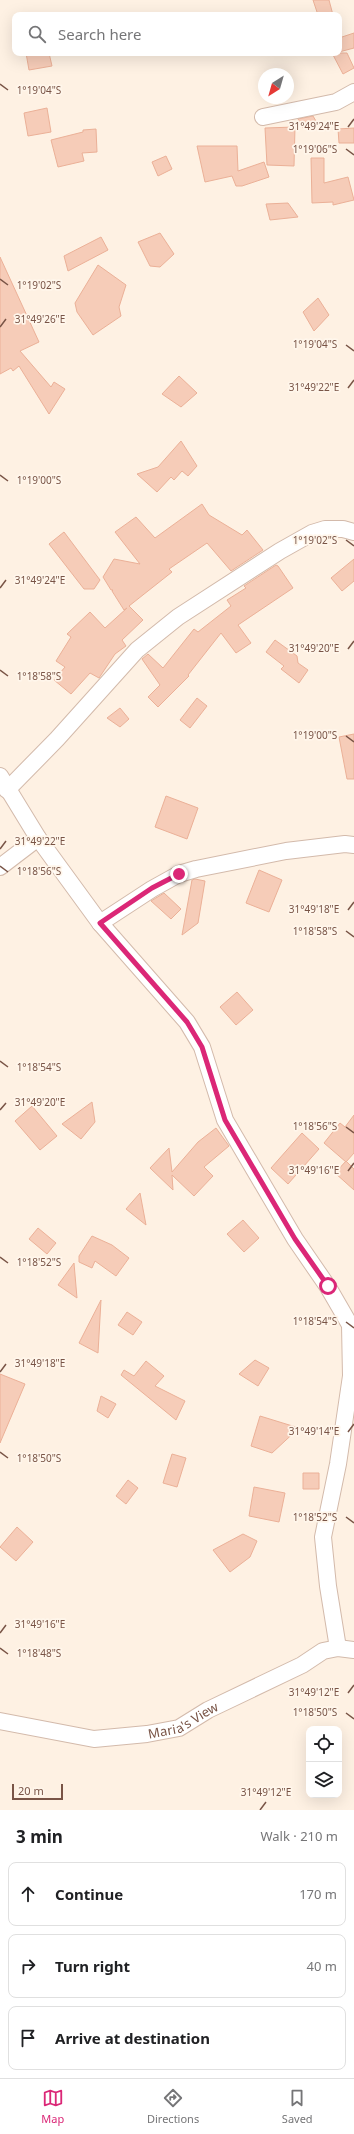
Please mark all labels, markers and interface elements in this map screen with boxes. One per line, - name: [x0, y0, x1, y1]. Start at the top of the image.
- search box: [12, 12, 342, 56]
- icon: search: [26, 23, 48, 45]
- text: Search here: [58, 24, 141, 44]
- north arrow: [258, 68, 294, 104]
- text: 1°19'04"S: [17, 83, 62, 97]
- text: 31°49'24"E: [289, 119, 339, 133]
- text: 1°19'06"S: [293, 142, 338, 156]
- text: 1°19'02"S: [17, 278, 62, 292]
- text: 31°49'26"E: [15, 312, 65, 326]
- text: 1°19'04"S: [293, 337, 338, 351]
- text: 31°49'22"E: [289, 380, 339, 394]
- text: 1°19'00"S: [17, 473, 62, 487]
- text: 1°19'02"S: [293, 533, 338, 547]
- text: 31°49'24"E: [15, 573, 65, 587]
- text: 31°49'20"E: [289, 641, 339, 655]
- text: 1°18'58"S: [17, 669, 62, 683]
- text: 1°19'00"S: [293, 728, 338, 742]
- text: 31°49'22"E: [15, 834, 65, 848]
- text: 1°18'56"S: [17, 864, 62, 878]
- route end: [170, 865, 188, 883]
- text: 31°49'18"E: [289, 902, 339, 916]
- text: 1°18'58"S: [293, 924, 338, 938]
- text: 1°18'54"S: [17, 1060, 62, 1074]
- text: 31°49'20"E: [15, 1095, 65, 1109]
- text: 1°18'56"S: [293, 1119, 338, 1133]
- text: 31°49'16"E: [289, 1163, 339, 1177]
- text: 1°18'52"S: [17, 1255, 62, 1269]
- route start: [319, 1277, 337, 1295]
- text: 1°18'54"S: [293, 1314, 338, 1328]
- text: 31°49'18"E: [15, 1356, 65, 1370]
- text: 31°49'14"E: [289, 1424, 339, 1438]
- text: 1°18'50"S: [17, 1451, 62, 1465]
- text: 1°18'52"S: [293, 1510, 338, 1524]
- text: 31°49'16"E: [15, 1617, 65, 1631]
- text: 1°18'48"S: [17, 1646, 62, 1660]
- text: 31°49'12"E: [289, 1685, 339, 1699]
- street label: Maria's View: [147, 1697, 222, 1743]
- text: 1°18'50"S: [293, 1705, 338, 1719]
- map controls: [306, 1726, 342, 1798]
- button: locate: [306, 1726, 342, 1762]
- button: layers: [306, 1762, 342, 1798]
- scale bar: [12, 1782, 63, 1801]
- text: 20 m: [18, 1783, 44, 1798]
- text: 31°49'12"E: [241, 1785, 291, 1799]
- text: 3 min: [16, 1825, 63, 1848]
- text: Walk · 210 m: [260, 1827, 338, 1845]
- icon: ahead: [17, 1883, 39, 1905]
- text: Continue: [55, 1884, 123, 1904]
- text: 170 m: [299, 1885, 337, 1903]
- icon: right: [17, 1955, 39, 1977]
- text: Turn right: [55, 1956, 130, 1976]
- text: 40 m: [307, 1957, 337, 1975]
- icon: arrive: [17, 2027, 39, 2049]
- text: Arrive at destination: [55, 2028, 210, 2048]
- tab: Map: [41, 2087, 64, 2126]
- tab: Directions: [147, 2087, 199, 2126]
- tab: Saved: [282, 2087, 313, 2126]

